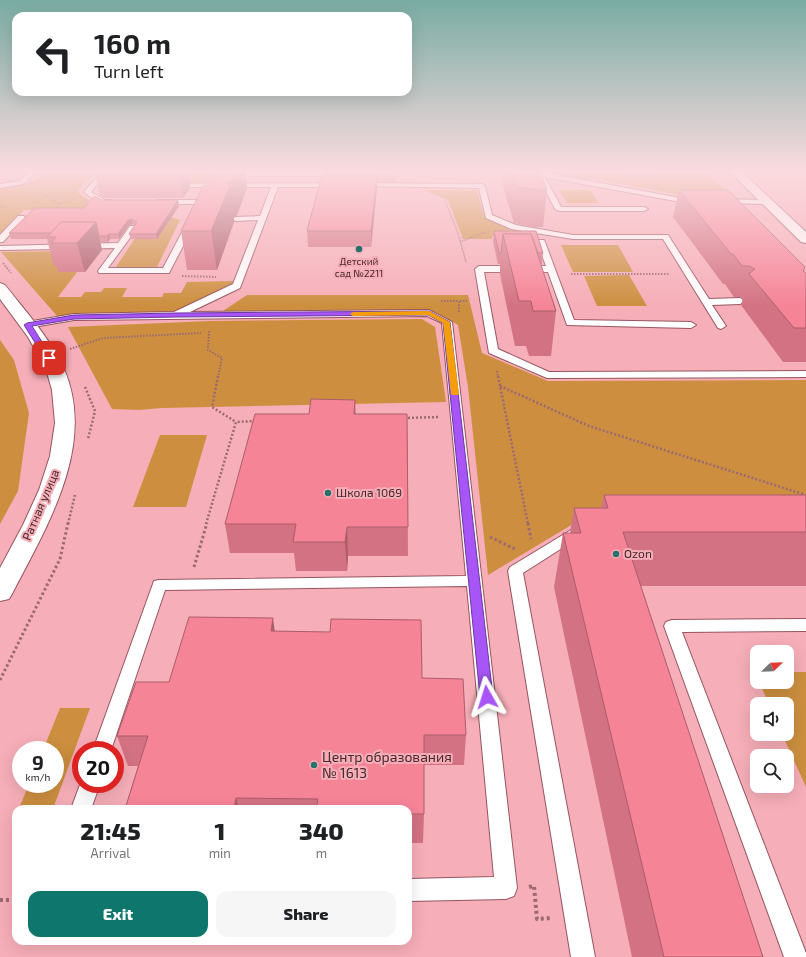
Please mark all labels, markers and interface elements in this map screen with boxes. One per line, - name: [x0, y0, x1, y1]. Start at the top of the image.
- text: 160 m: [94, 26, 171, 60]
- icon: left: [28, 28, 80, 80]
- text: Turn left: [94, 60, 164, 82]
- marker: Детский сад №2211: [354, 244, 364, 254]
- place label: Детский сад №2211: [335, 255, 383, 279]
- pin: [32, 341, 66, 375]
- icon: arrive: [38, 347, 60, 369]
- street label: Ратная улица: [19, 467, 62, 543]
- place label: Школа 1069: [336, 485, 402, 499]
- marker: Школа 1069: [323, 488, 333, 498]
- place label: Ozon: [624, 546, 652, 560]
- marker: Ozon: [611, 549, 621, 559]
- north arrow: [750, 645, 794, 689]
- map controls: [750, 645, 794, 793]
- position arrow: [466, 676, 508, 718]
- button: sound: [750, 697, 794, 741]
- speed limit sign: 20: [72, 741, 124, 793]
- place label: Центр образования № 1613: [322, 748, 452, 781]
- button: search: [750, 749, 794, 793]
- text: 9: [32, 750, 44, 774]
- marker: Центр образования № 1613: [309, 760, 319, 770]
- text: km/h: [26, 771, 50, 783]
- text: 21:45: [80, 816, 141, 845]
- text: 1: [214, 816, 225, 845]
- text: 340: [299, 816, 344, 845]
- text: Arrival: [91, 845, 130, 861]
- text: min: [209, 845, 231, 861]
- text: m: [316, 845, 327, 861]
- button: Exit: [28, 891, 208, 937]
- button: Share: [216, 891, 396, 937]

